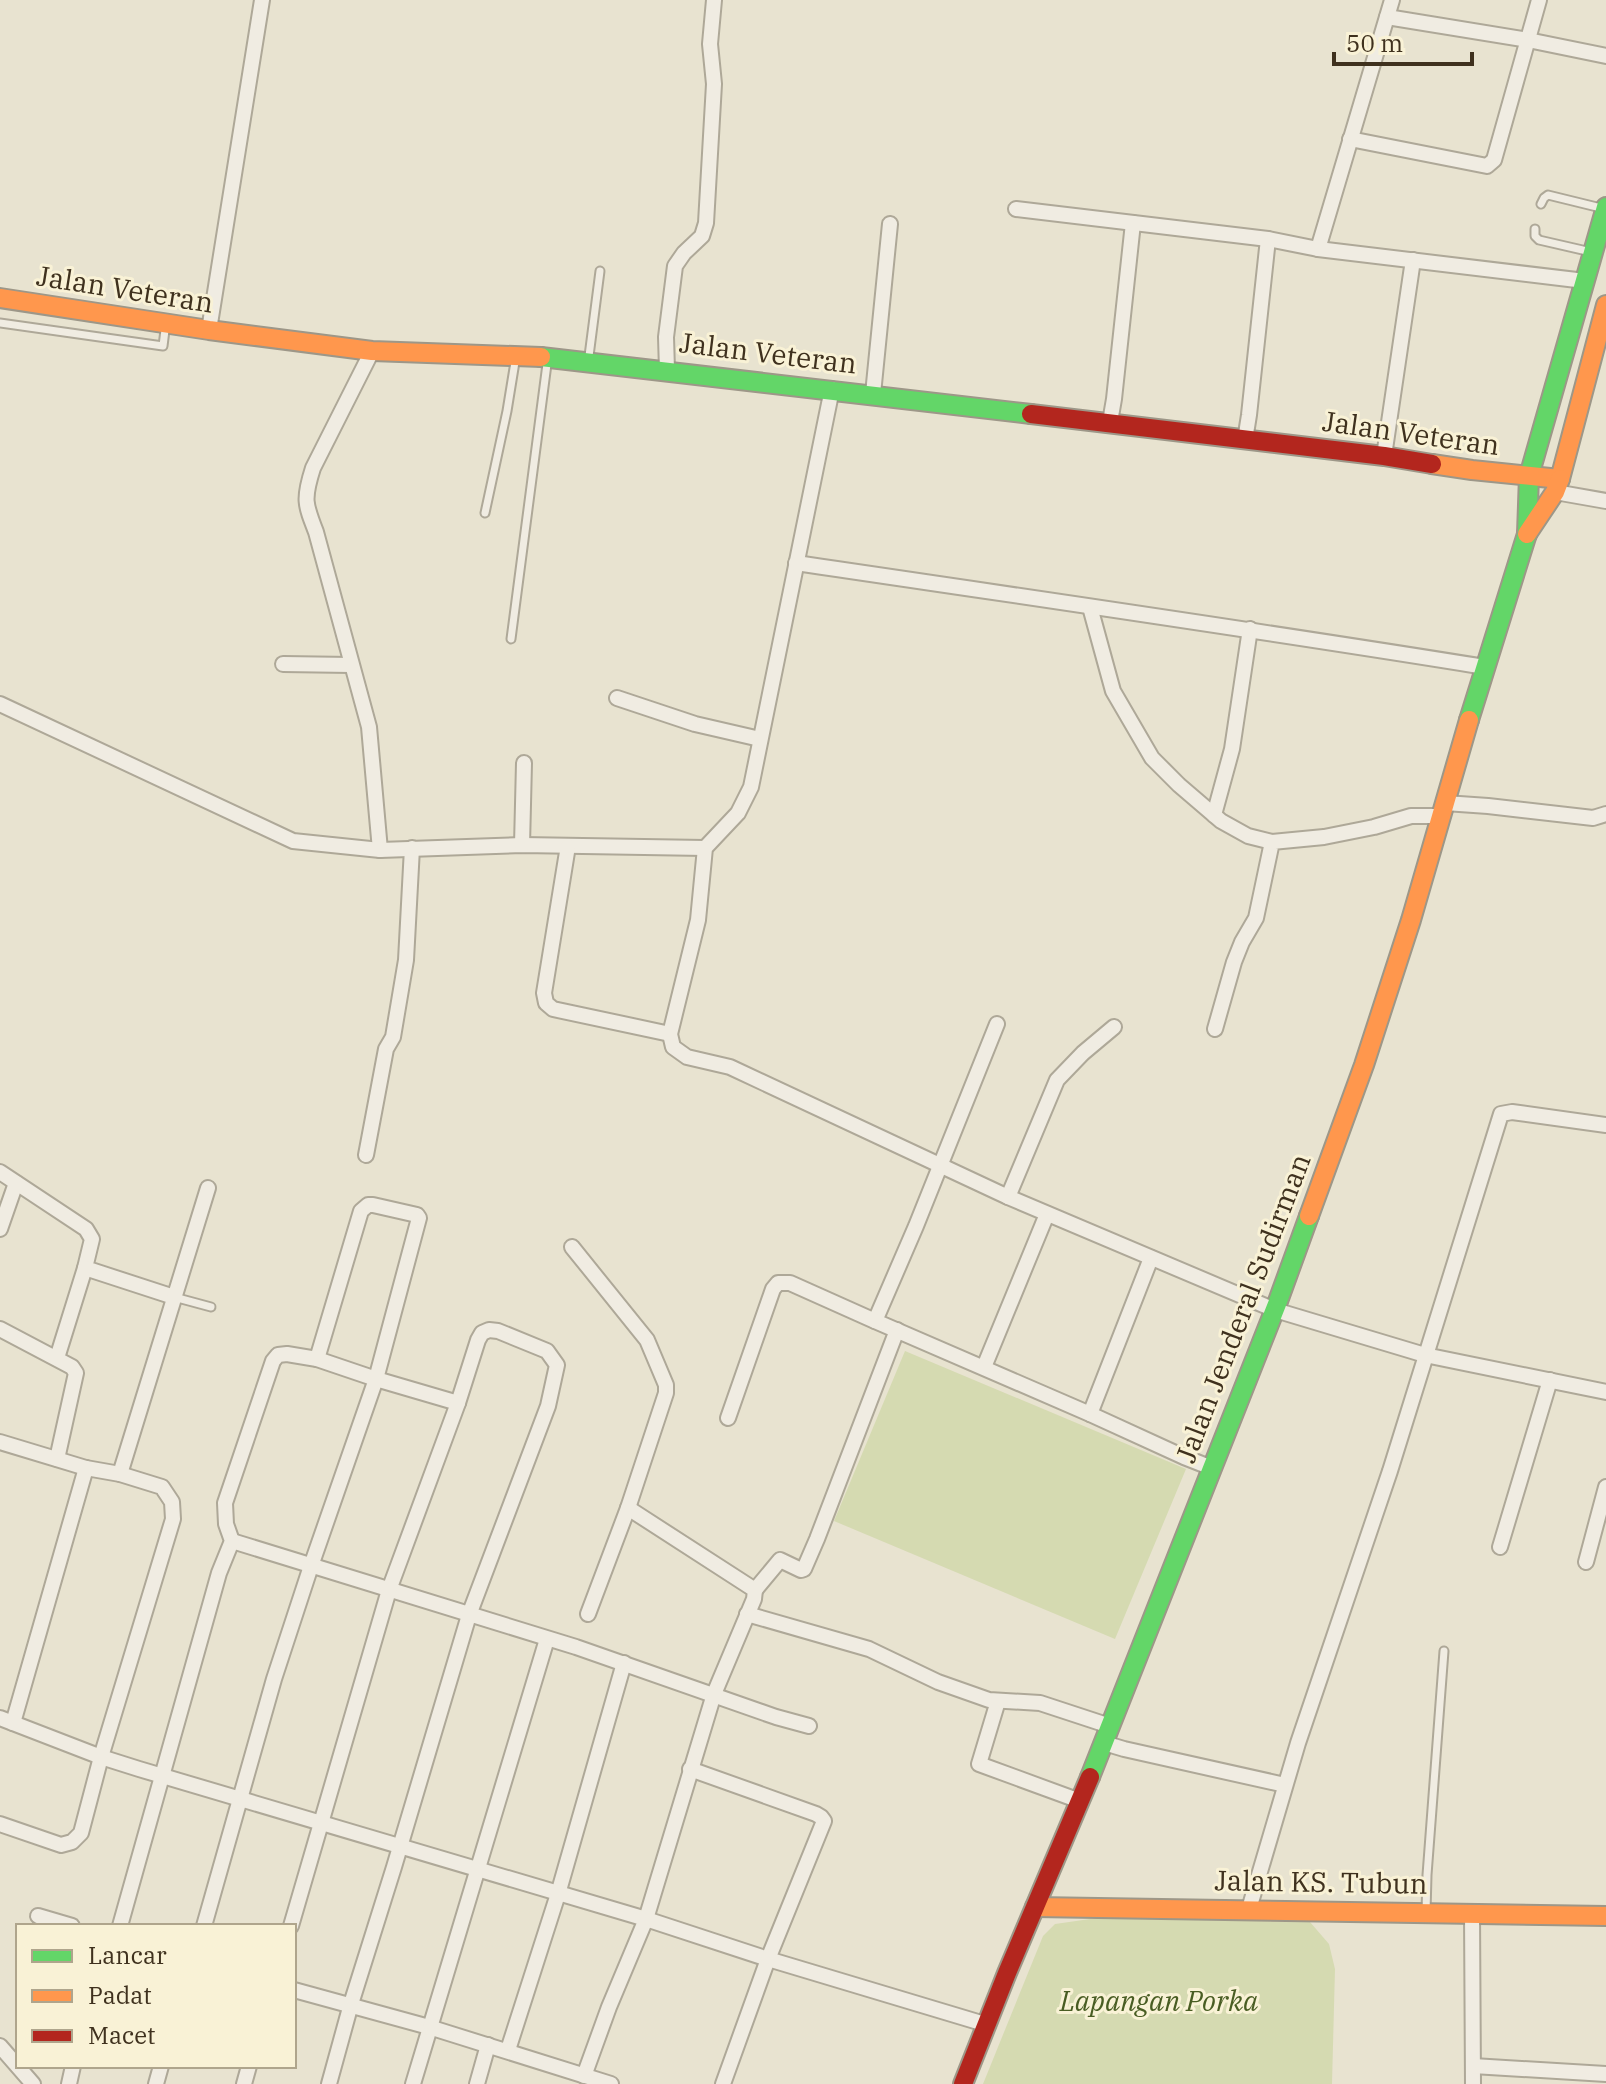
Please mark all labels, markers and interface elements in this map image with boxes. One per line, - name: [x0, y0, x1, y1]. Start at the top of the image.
- scale bar: [1334, 16, 1472, 66]
- text: 50 m: [1346, 27, 1403, 59]
- street label: Jalan Veteran: [34, 256, 216, 321]
- street label: Jalan Veteran: [677, 323, 859, 382]
- street label: Jalan Veteran: [1320, 402, 1502, 463]
- street label: Jalan Jenderal Sudirman: [1166, 1148, 1319, 1468]
- street label: Jalan KS. Tubun: [1214, 1861, 1428, 1902]
- legend: [16, 1924, 296, 2068]
- text: Lancar: [88, 1939, 167, 1971]
- text: Padat: [88, 1979, 152, 2011]
- park label: Lapangan Porka: [1059, 1982, 1258, 2019]
- text: Macet: [88, 2019, 156, 2051]

